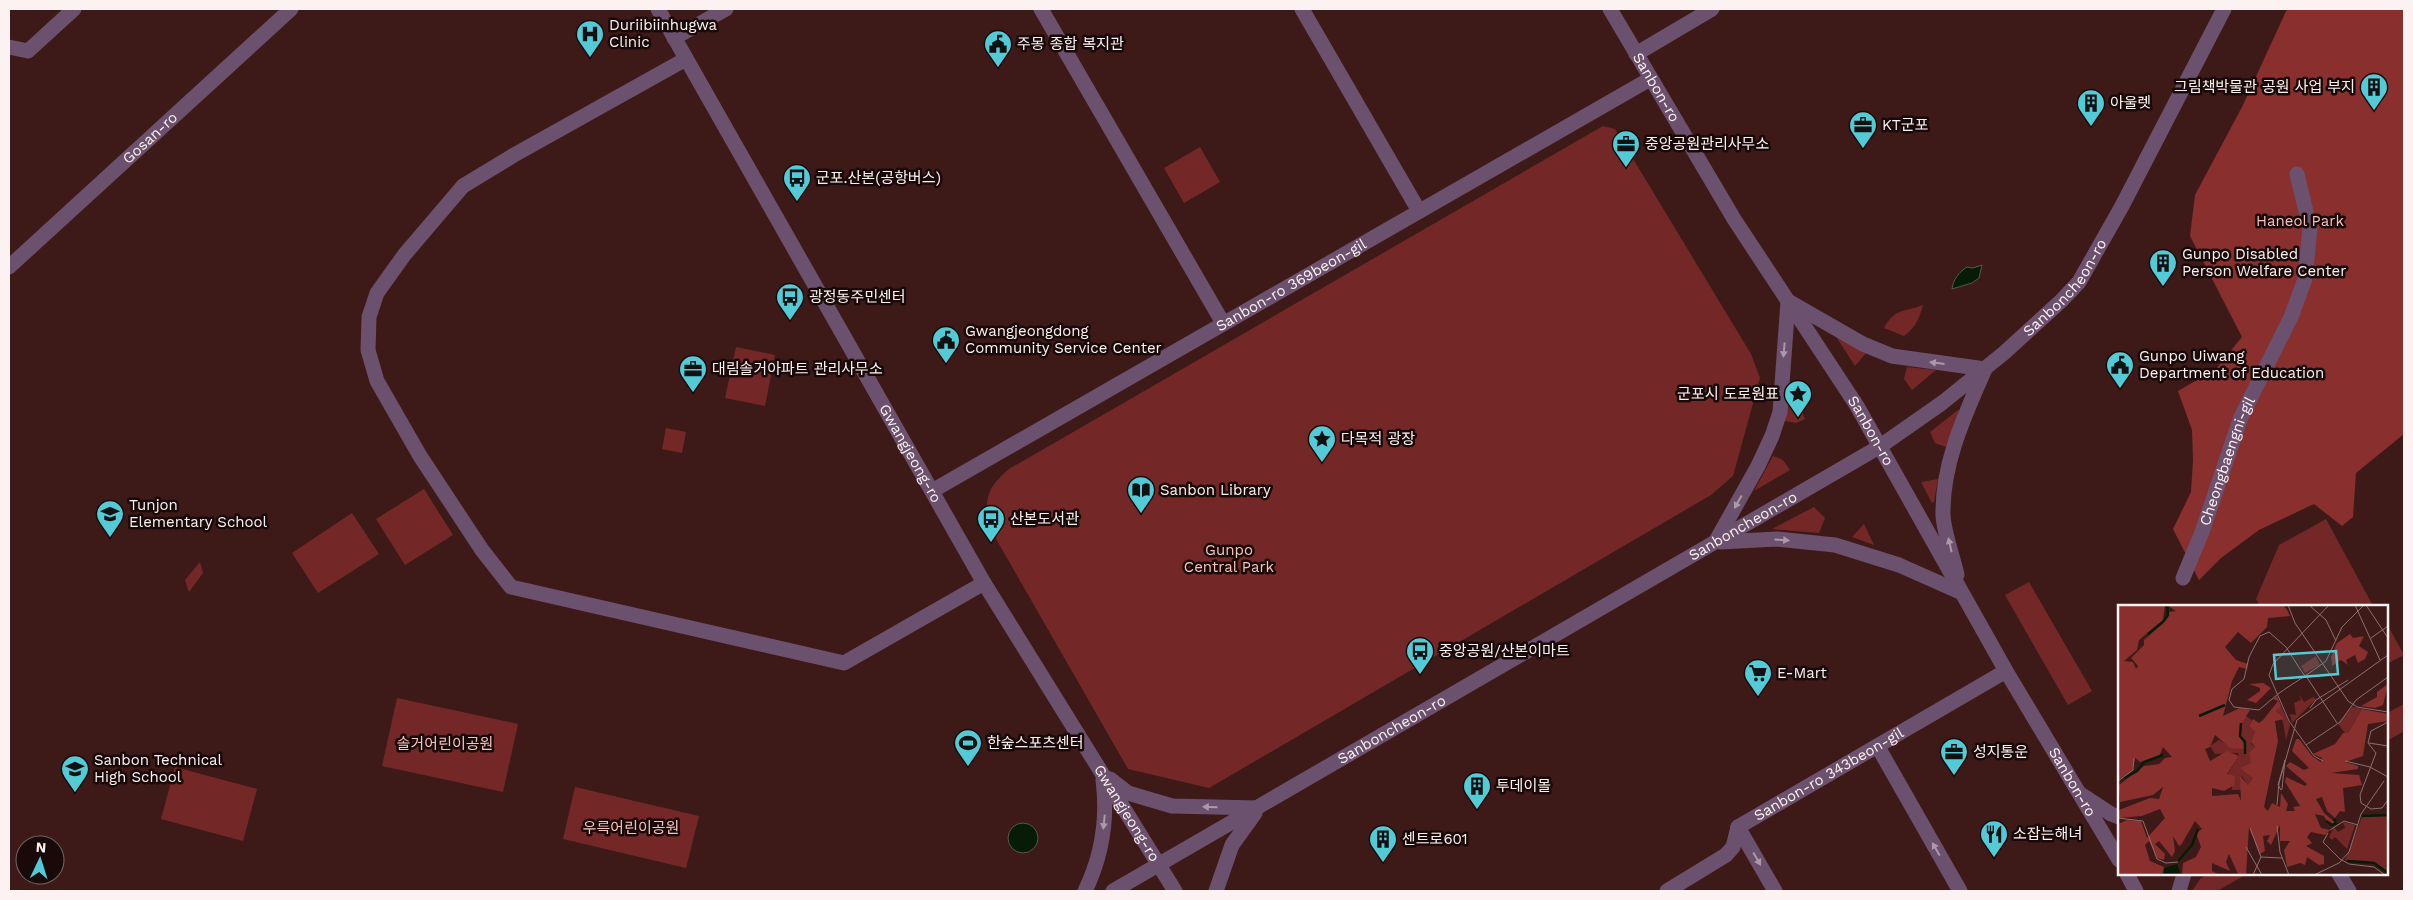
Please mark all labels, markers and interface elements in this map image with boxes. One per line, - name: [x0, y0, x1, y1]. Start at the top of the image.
- place label: Duriibiinhugwa Clinic: [609, 16, 718, 51]
- hospital icon: Duriibiinhugwa Clinic: [575, 19, 605, 58]
- public building icon: 주몽 종합 복지관: [983, 29, 1013, 68]
- place label: 주몽 종합 복지관: [1017, 35, 1124, 53]
- street label: Sanbon-ro: [1629, 49, 1684, 125]
- building icon: 그림책박물관 공원 사업 부지: [2359, 72, 2389, 111]
- place label: 그림책박물관 공원 사업 부지: [2174, 78, 2355, 96]
- building icon: 아울렛: [2076, 88, 2106, 127]
- place label: 아울렛: [2110, 94, 2151, 112]
- street label: Gosan-ro: [119, 108, 181, 168]
- office icon: KT군포: [1848, 110, 1878, 149]
- place label: KT군포: [1882, 116, 1929, 134]
- office icon: 중앙공원관리사무소: [1611, 129, 1641, 168]
- place label: 중앙공원관리사무소: [1645, 135, 1769, 153]
- bus stop icon: 군포.산본(공항버스): [782, 163, 812, 202]
- place label: 군포.산본(공항버스): [816, 169, 941, 187]
- park label: Haneol Park: [2256, 212, 2344, 230]
- street label: Sanbon-ro 369beon-gil: [1213, 235, 1370, 335]
- street label: Sanboncheon-ro: [2019, 236, 2110, 340]
- place label: Gunpo Disabled Person Welfare Center: [2182, 245, 2346, 280]
- building icon: Gunpo Disabled Person Welfare Center: [2148, 248, 2178, 287]
- bus stop icon: 광정동주민센터: [775, 282, 805, 321]
- place label: 광정동주민센터: [809, 288, 906, 306]
- place label: Gwangjeongdong Community Service Center: [965, 322, 1162, 357]
- public building icon: Gwangjeongdong Community Service Center: [931, 325, 961, 364]
- one-way arrow: [1779, 342, 1787, 358]
- place label: Gunpo Uiwang Department of Education: [2139, 347, 2324, 382]
- public building icon: Gunpo Uiwang Department of Education: [2105, 350, 2135, 389]
- office icon: 대림솔거아파트 관리사무소: [678, 354, 708, 393]
- one-way arrow: [1928, 359, 1944, 367]
- place label: 대림솔거아파트 관리사무소: [712, 360, 883, 378]
- place icon: 군포시 도로원표: [1783, 379, 1813, 418]
- place label: 군포시 도로원표: [1677, 385, 1779, 403]
- street label: Sanbon-ro: [1844, 392, 1898, 469]
- street label: Cheongbaengni-gil: [2196, 393, 2259, 528]
- street label: Gwangjeong-ro: [875, 401, 945, 506]
- place icon: 다목적 광장: [1307, 424, 1337, 463]
- place label: 다목적 광장: [1341, 430, 1415, 448]
- library icon: Sanbon Library: [1126, 475, 1156, 514]
- place label: Sanbon Library: [1160, 481, 1271, 499]
- street label: Sanboncheon-ro: [1685, 488, 1800, 564]
- place label: Tunjon Elementary School: [129, 496, 268, 531]
- one-way arrow: [1733, 496, 1742, 509]
- school or university icon: Tunjon Elementary School: [95, 499, 125, 538]
- bus stop icon: 산본도서관: [976, 504, 1006, 543]
- place label: 산본도서관: [1010, 510, 1079, 528]
- one-way arrow: [1774, 536, 1790, 544]
- one-way arrow: [1946, 538, 1954, 553]
- park label: Gunpo Central Park: [1184, 541, 1275, 576]
- inset map: [2118, 605, 2388, 875]
- bus stop icon: 중앙공원/산본이마트: [1405, 636, 1435, 675]
- place label: 중앙공원/산본이마트: [1439, 642, 1570, 660]
- supermarket icon: E-Mart: [1743, 658, 1773, 697]
- place label: E-Mart: [1777, 664, 1827, 682]
- street label: Sanboncheon-ro: [1334, 691, 1449, 768]
- street label: Sanbon-ro 343beon-gil: [1751, 723, 1907, 825]
- sports icon: 한숲스포츠센터: [953, 728, 983, 767]
- place label: 한숲스포츠센터: [987, 734, 1084, 752]
- park label: 솔거어린이공원: [397, 735, 493, 753]
- office icon: 성지통운: [1939, 737, 1969, 776]
- place label: 성지통운: [1973, 743, 2028, 761]
- street label: Sanbon-ro: [2045, 744, 2100, 820]
- place label: Sanbon Technical High School: [94, 751, 223, 786]
- school or university icon: Sanbon Technical High School: [60, 754, 90, 793]
- street label: Gwangjeong-ro: [1090, 761, 1164, 865]
- building icon: 투데이몰: [1462, 771, 1492, 810]
- place label: 투데이몰: [1496, 777, 1551, 795]
- one-way arrow: [1202, 803, 1218, 811]
- one-way arrow: [1100, 814, 1108, 830]
- park label: 우륵어린이공원: [583, 819, 679, 837]
- restaurant icon: 소잡는해녀: [1979, 819, 2009, 858]
- building icon: 센트로601: [1368, 824, 1398, 863]
- place label: 소잡는해녀: [2013, 825, 2082, 843]
- place label: 센트로601: [1402, 830, 1468, 848]
- north arrow: [15, 835, 65, 885]
- text: N: [35, 839, 47, 855]
- one-way arrow: [1932, 842, 1941, 855]
- one-way arrow: [1753, 852, 1761, 866]

